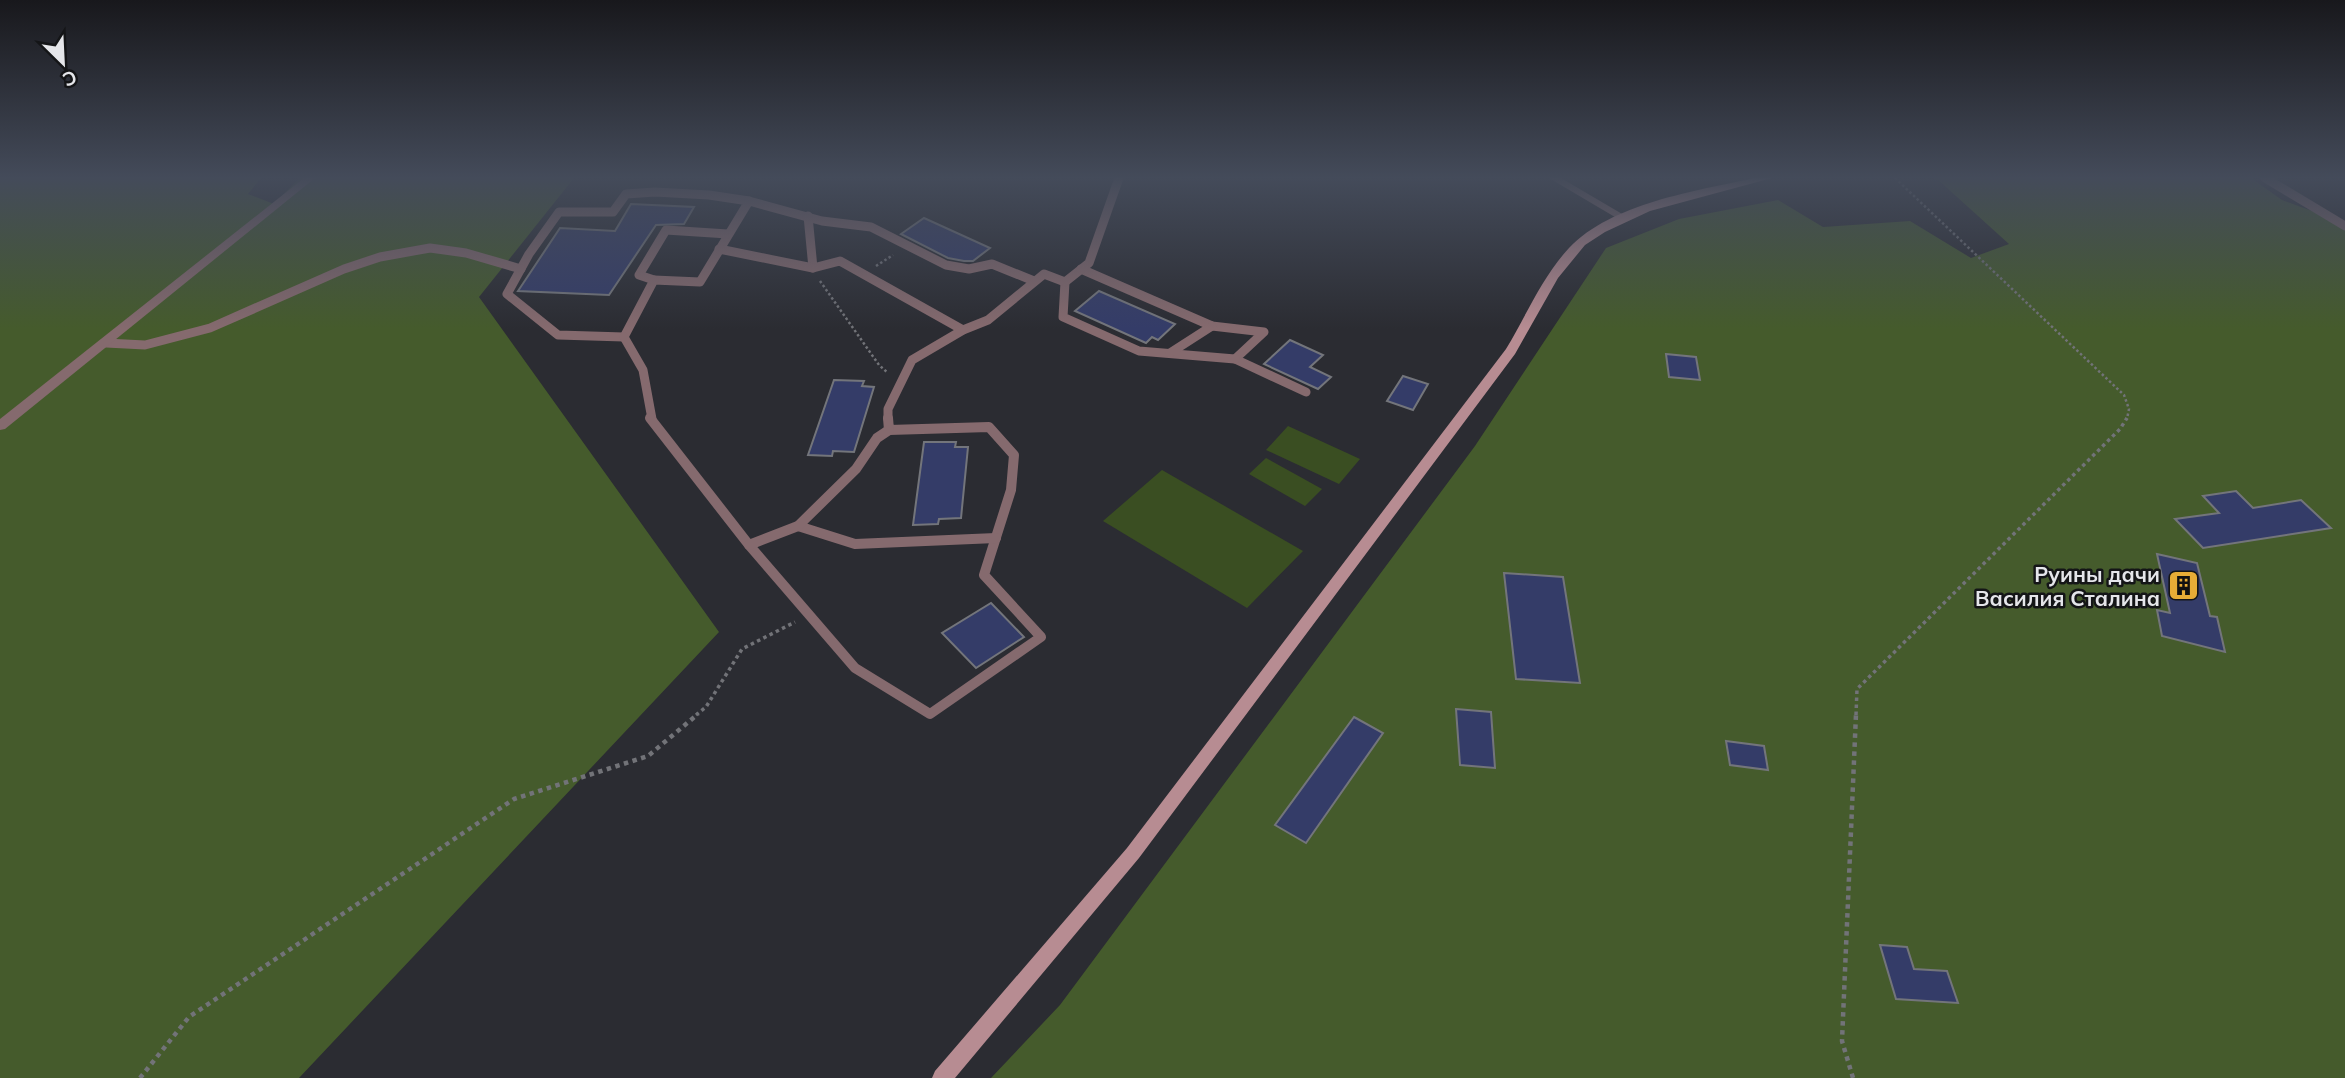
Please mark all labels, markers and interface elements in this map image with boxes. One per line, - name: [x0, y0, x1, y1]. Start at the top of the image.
- north arrow: [28, 28, 98, 98]
- text: С: [59, 65, 81, 92]
- place label: Руины дачи Василия Сталина: [1975, 561, 2160, 611]
- building icon: Руины дачи Василия Сталина: [2166, 569, 2200, 603]

